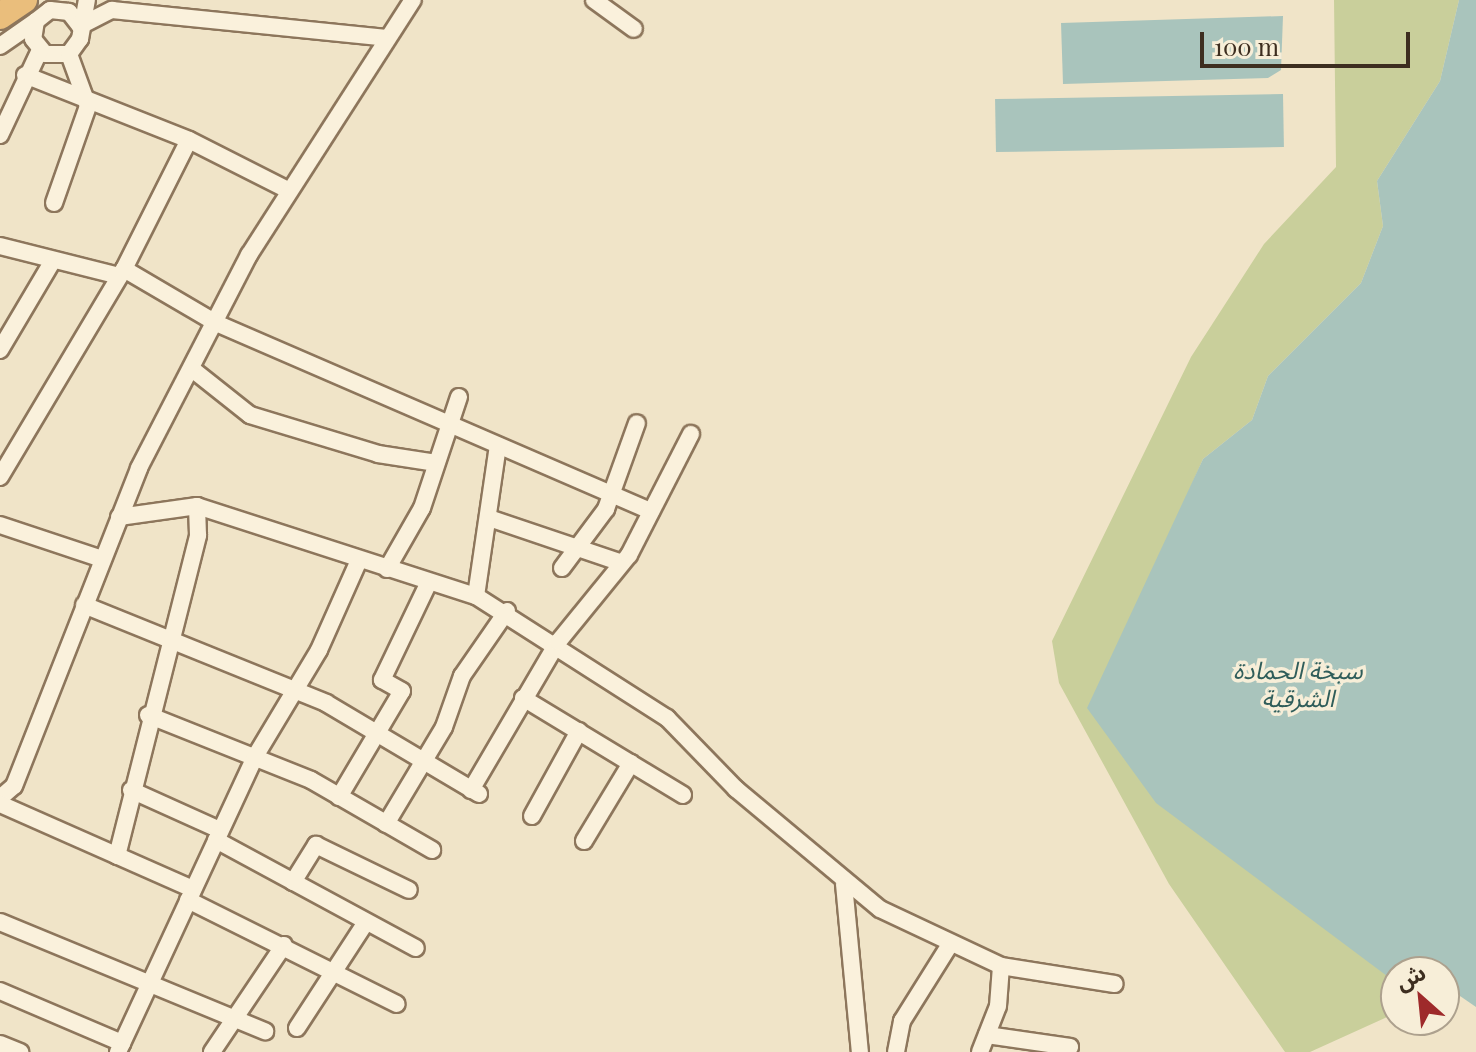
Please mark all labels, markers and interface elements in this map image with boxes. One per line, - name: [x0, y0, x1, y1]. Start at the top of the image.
- scale bar: [1204, 16, 1414, 66]
- text: 100 m: [1214, 30, 1279, 62]
- water label: سبخة الحمادة الشرقية: [1233, 656, 1363, 712]
- north arrow: [1380, 956, 1460, 1036]
- text: ش: [1390, 956, 1430, 997]

